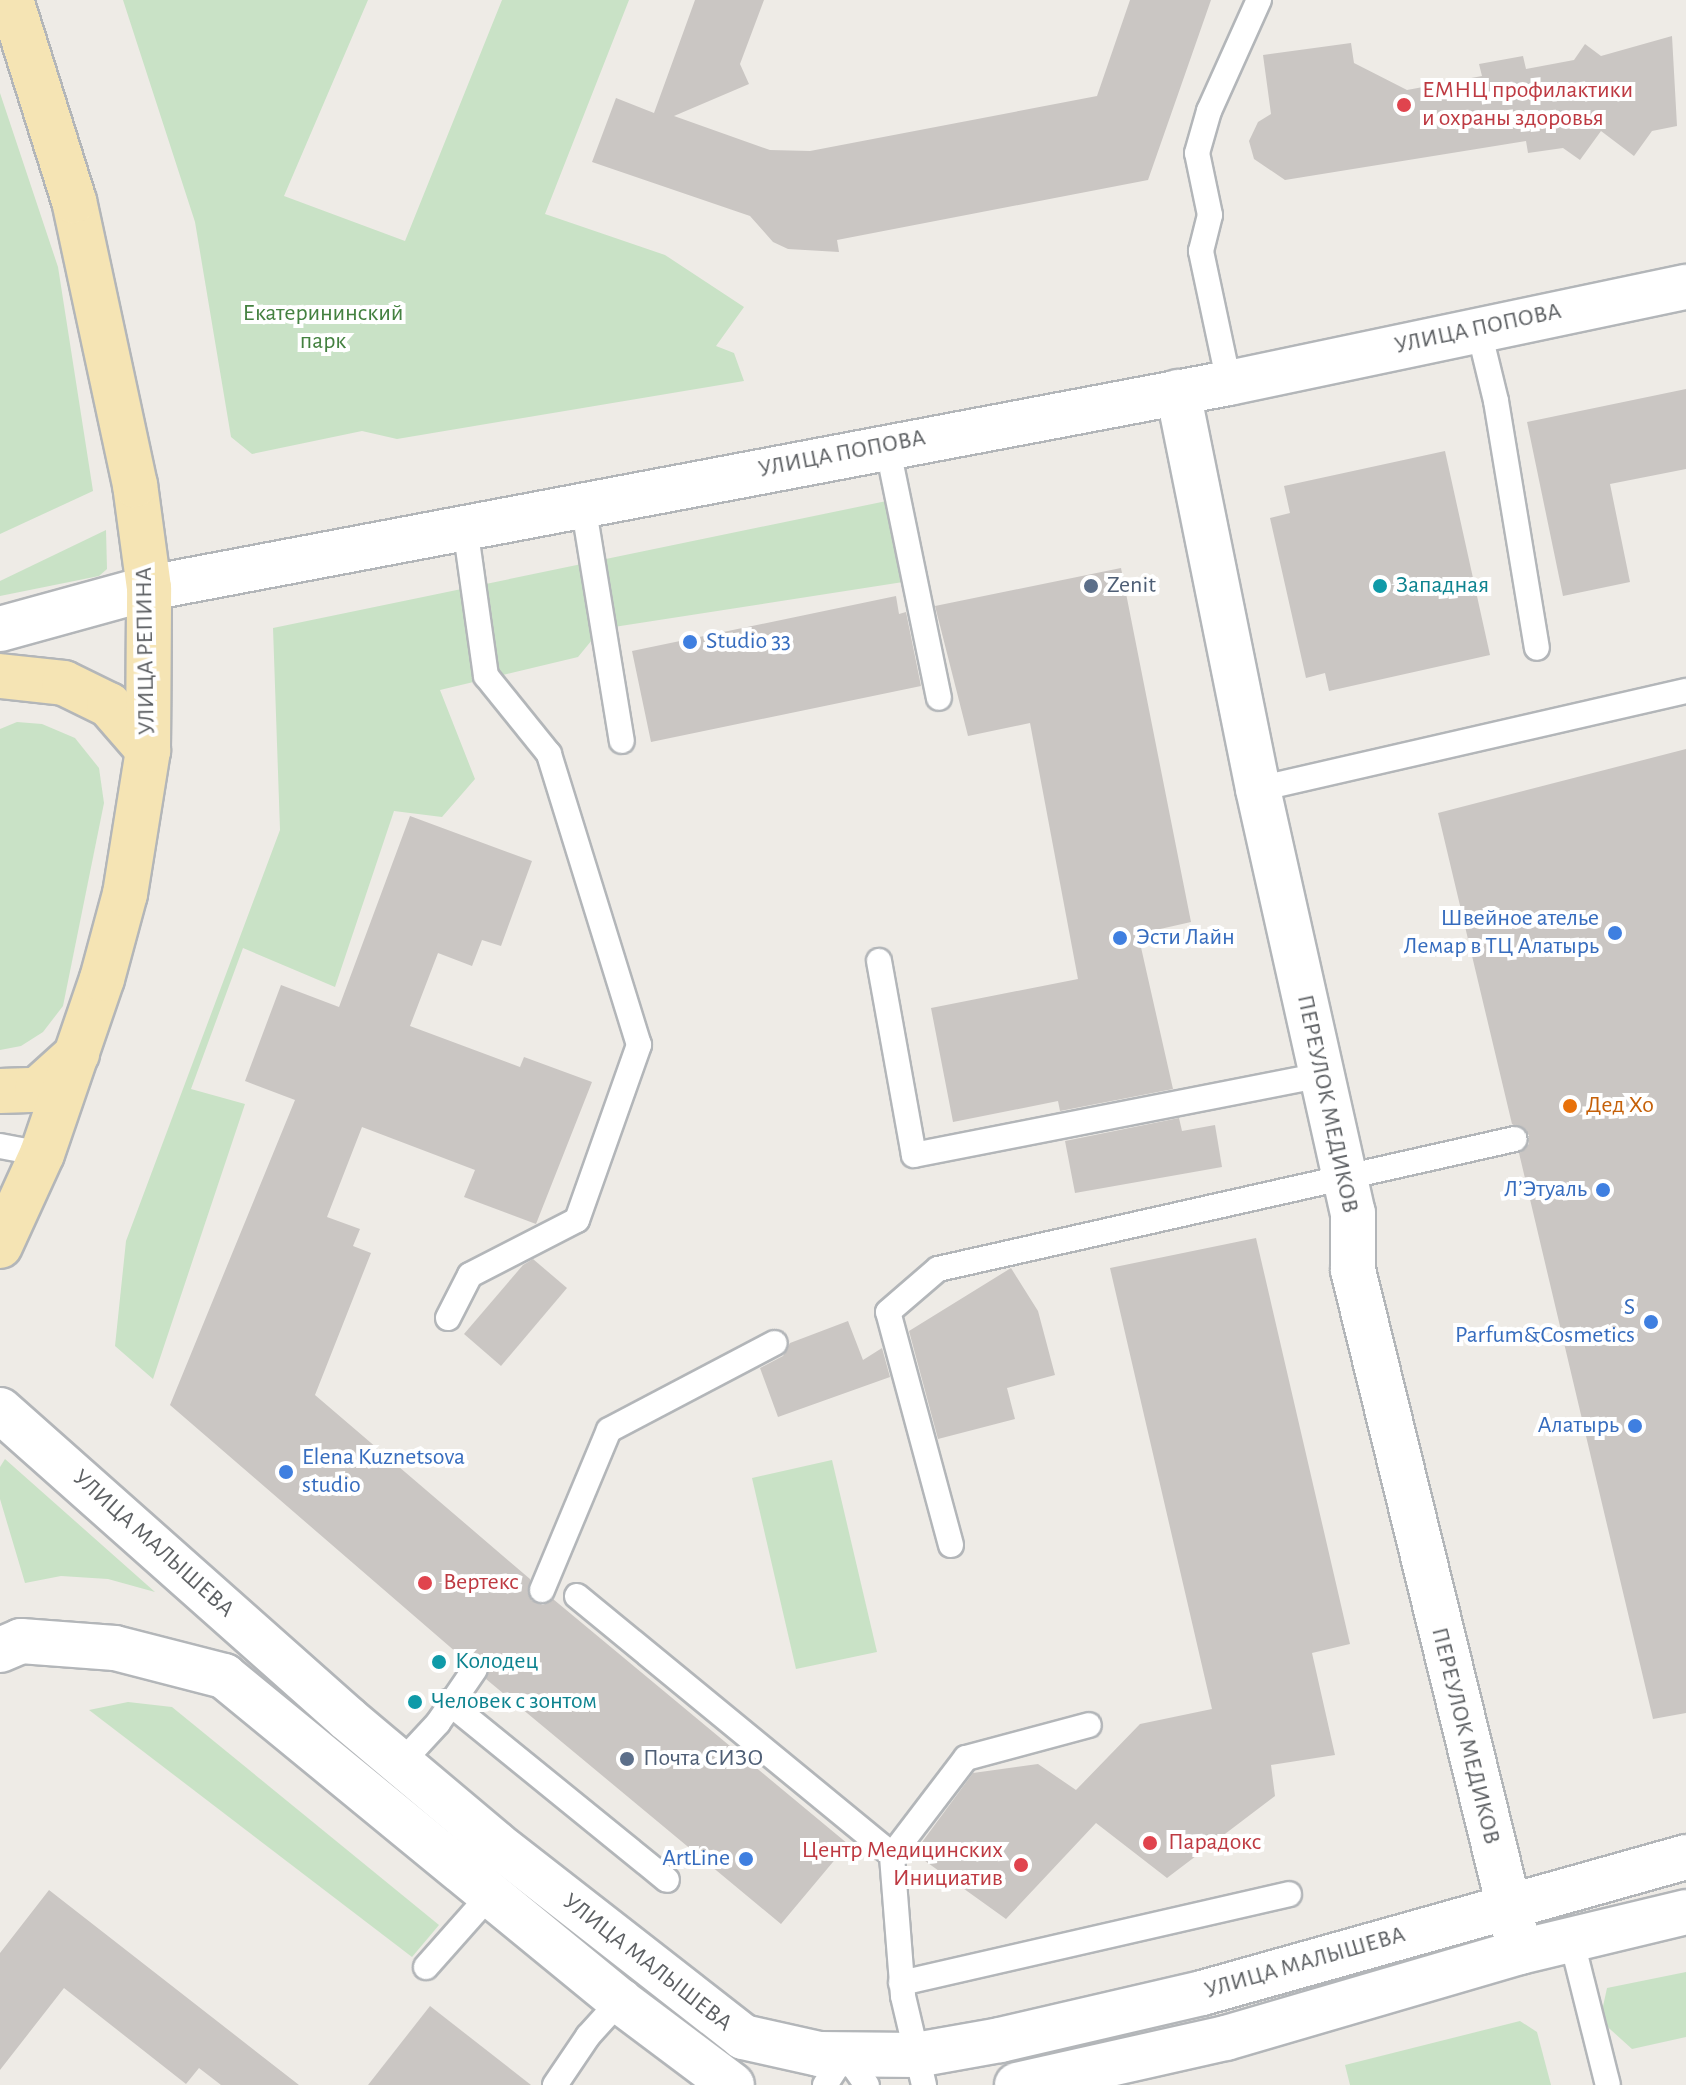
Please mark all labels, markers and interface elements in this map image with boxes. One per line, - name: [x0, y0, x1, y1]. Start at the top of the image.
- place label: ЕМНЦ профилактики и охраны здоровья: [1422, 77, 1633, 133]
- marker: ЕМНЦ профилактики и охраны здоровья: [1393, 94, 1415, 116]
- street label: УЛИЦА ПОПОВА: [1392, 297, 1564, 361]
- park label: Екатерининский парк: [242, 300, 404, 356]
- street label: УЛИЦА ПОПОВА: [756, 424, 928, 484]
- street label: УЛИЦА РЕПИНА: [130, 567, 162, 735]
- place label: Zenit: [1107, 572, 1156, 600]
- place label: Западная: [1396, 572, 1489, 600]
- marker: Zenit: [1082, 577, 1100, 595]
- marker: Западная: [1371, 577, 1389, 595]
- place label: Studio 33: [706, 628, 791, 656]
- marker: Studio 33: [681, 633, 699, 651]
- place label: Швейное ателье Лемар в ТЦ Алатырь: [1404, 905, 1599, 961]
- place label: Эсти Лайн: [1136, 924, 1235, 952]
- marker: Швейное ателье Лемар в ТЦ Алатырь: [1606, 924, 1624, 942]
- marker: Эсти Лайн: [1111, 929, 1129, 947]
- street label: ПЕРЕУЛОК МЕДИКОВ: [1290, 992, 1364, 1216]
- place label: Дед Хо: [1586, 1092, 1654, 1120]
- marker: Дед Хо: [1561, 1097, 1579, 1115]
- place label: Л’Этуаль: [1504, 1176, 1587, 1204]
- marker: Л’Этуаль: [1594, 1181, 1612, 1199]
- place label: S Parfum&Cosmetics: [1455, 1294, 1635, 1350]
- marker: S Parfum&Cosmetics: [1642, 1313, 1660, 1331]
- place label: Алатырь: [1537, 1412, 1619, 1440]
- marker: Алатырь: [1626, 1417, 1644, 1435]
- place label: Elena Kuznetsova studio: [302, 1444, 465, 1500]
- marker: Elena Kuznetsova studio: [277, 1463, 295, 1481]
- street label: УЛИЦА МАЛЫШЕВА: [66, 1464, 240, 1624]
- place label: Вертекс: [443, 1569, 519, 1597]
- marker: Вертекс: [414, 1572, 436, 1594]
- street label: ПЕРЕУЛОК МЕДИКОВ: [1424, 1625, 1506, 1847]
- place label: Колодец: [455, 1648, 538, 1676]
- marker: Колодец: [430, 1653, 448, 1671]
- place label: Человек с зонтом: [431, 1688, 597, 1716]
- marker: Человек с зонтом: [406, 1693, 424, 1711]
- place label: Почта СИЗО: [643, 1745, 763, 1773]
- marker: Почта СИЗО: [618, 1750, 636, 1768]
- place label: Парадокс: [1168, 1829, 1261, 1857]
- marker: Парадокс: [1139, 1832, 1161, 1854]
- place label: Центр Медицинских Инициатив: [801, 1837, 1003, 1893]
- place label: ArtLine: [662, 1845, 730, 1873]
- marker: ArtLine: [737, 1850, 755, 1868]
- marker: Центр Медицинских Инициатив: [1010, 1854, 1032, 1876]
- street label: УЛИЦА МАЛЫШЕВА: [556, 1888, 738, 2038]
- street label: УЛИЦА МАЛЫШЕВА: [1201, 1921, 1409, 2005]

